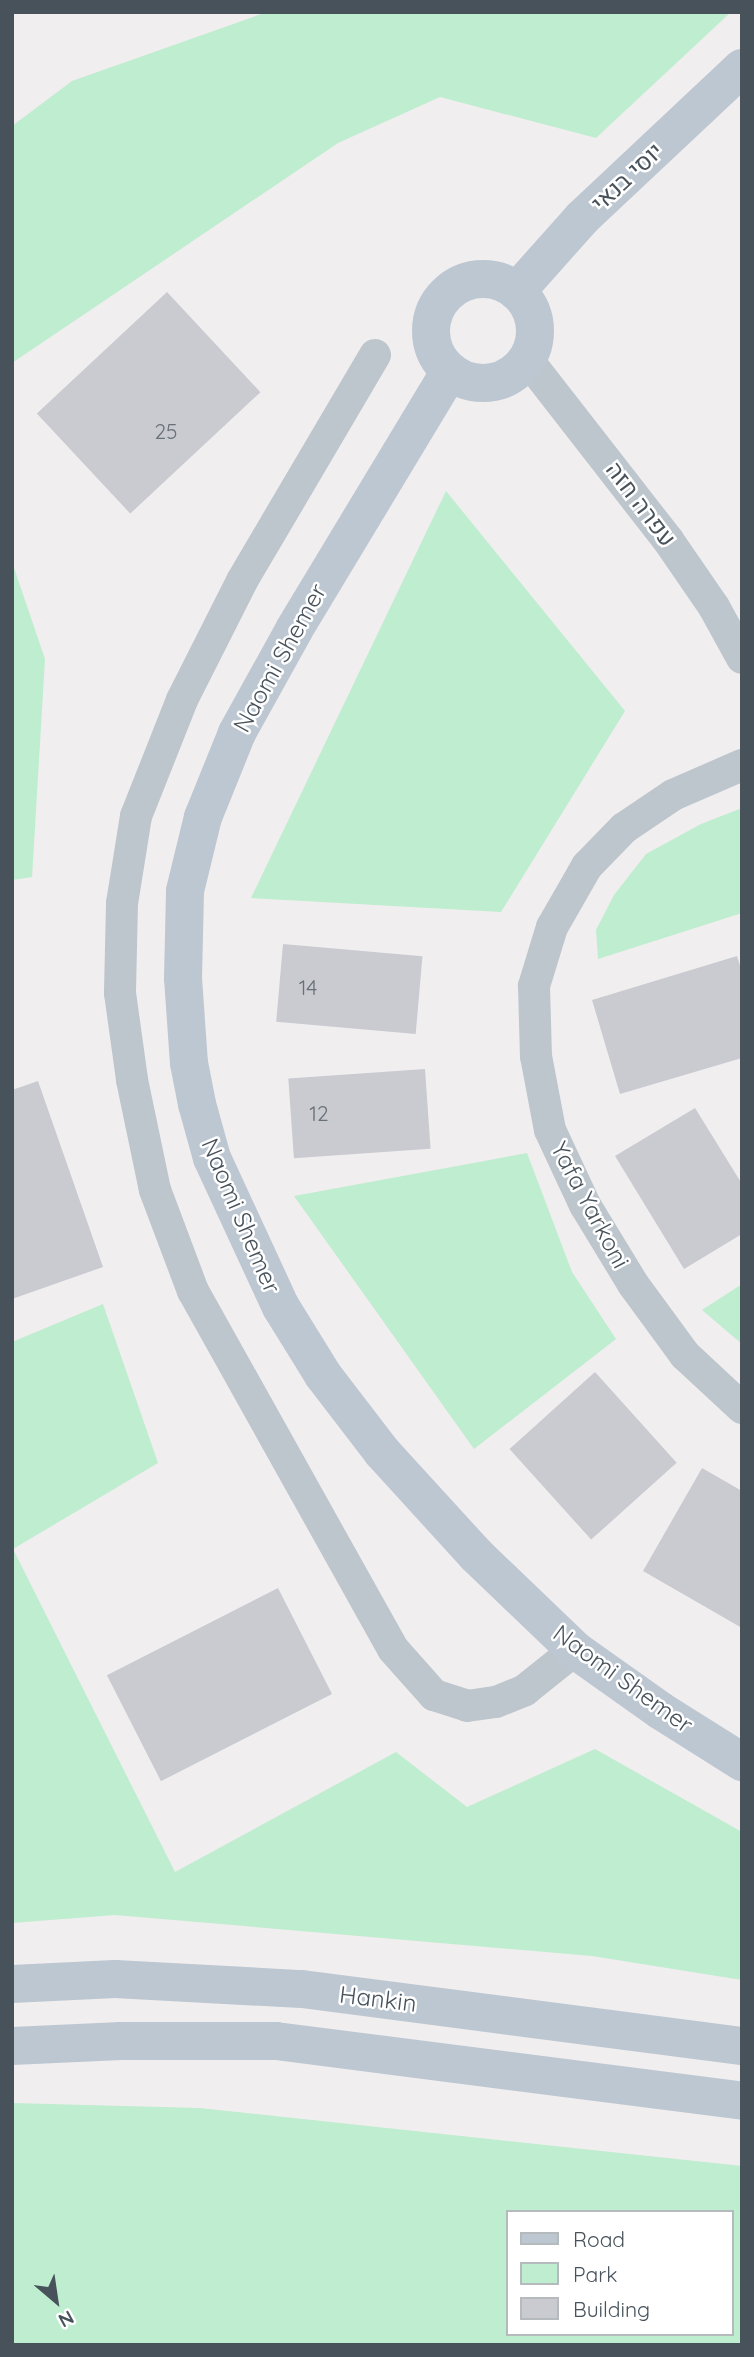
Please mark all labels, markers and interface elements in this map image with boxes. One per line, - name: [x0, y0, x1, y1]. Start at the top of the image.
- street label: יוסי בנאי: [585, 137, 669, 217]
- house number: 25: [154, 418, 178, 444]
- street label: עפרה חזה: [600, 456, 682, 552]
- street label: Naomi Shemer: [227, 579, 333, 737]
- house number: 14: [299, 974, 317, 1000]
- house number: 12: [309, 1100, 329, 1126]
- street label: Naomi Shemer: [195, 1134, 287, 1298]
- street label: Yafa Yarkoni: [545, 1137, 635, 1273]
- street label: Naomi Shemer: [548, 1619, 698, 1739]
- street label: Hankin: [338, 1980, 418, 2018]
- legend: [505, 2210, 733, 2336]
- text: Road: [573, 2226, 625, 2252]
- text: Park: [573, 2261, 617, 2287]
- north arrow: [21, 2266, 91, 2336]
- text: Building: [573, 2296, 650, 2322]
- text: N: [54, 2305, 78, 2333]

